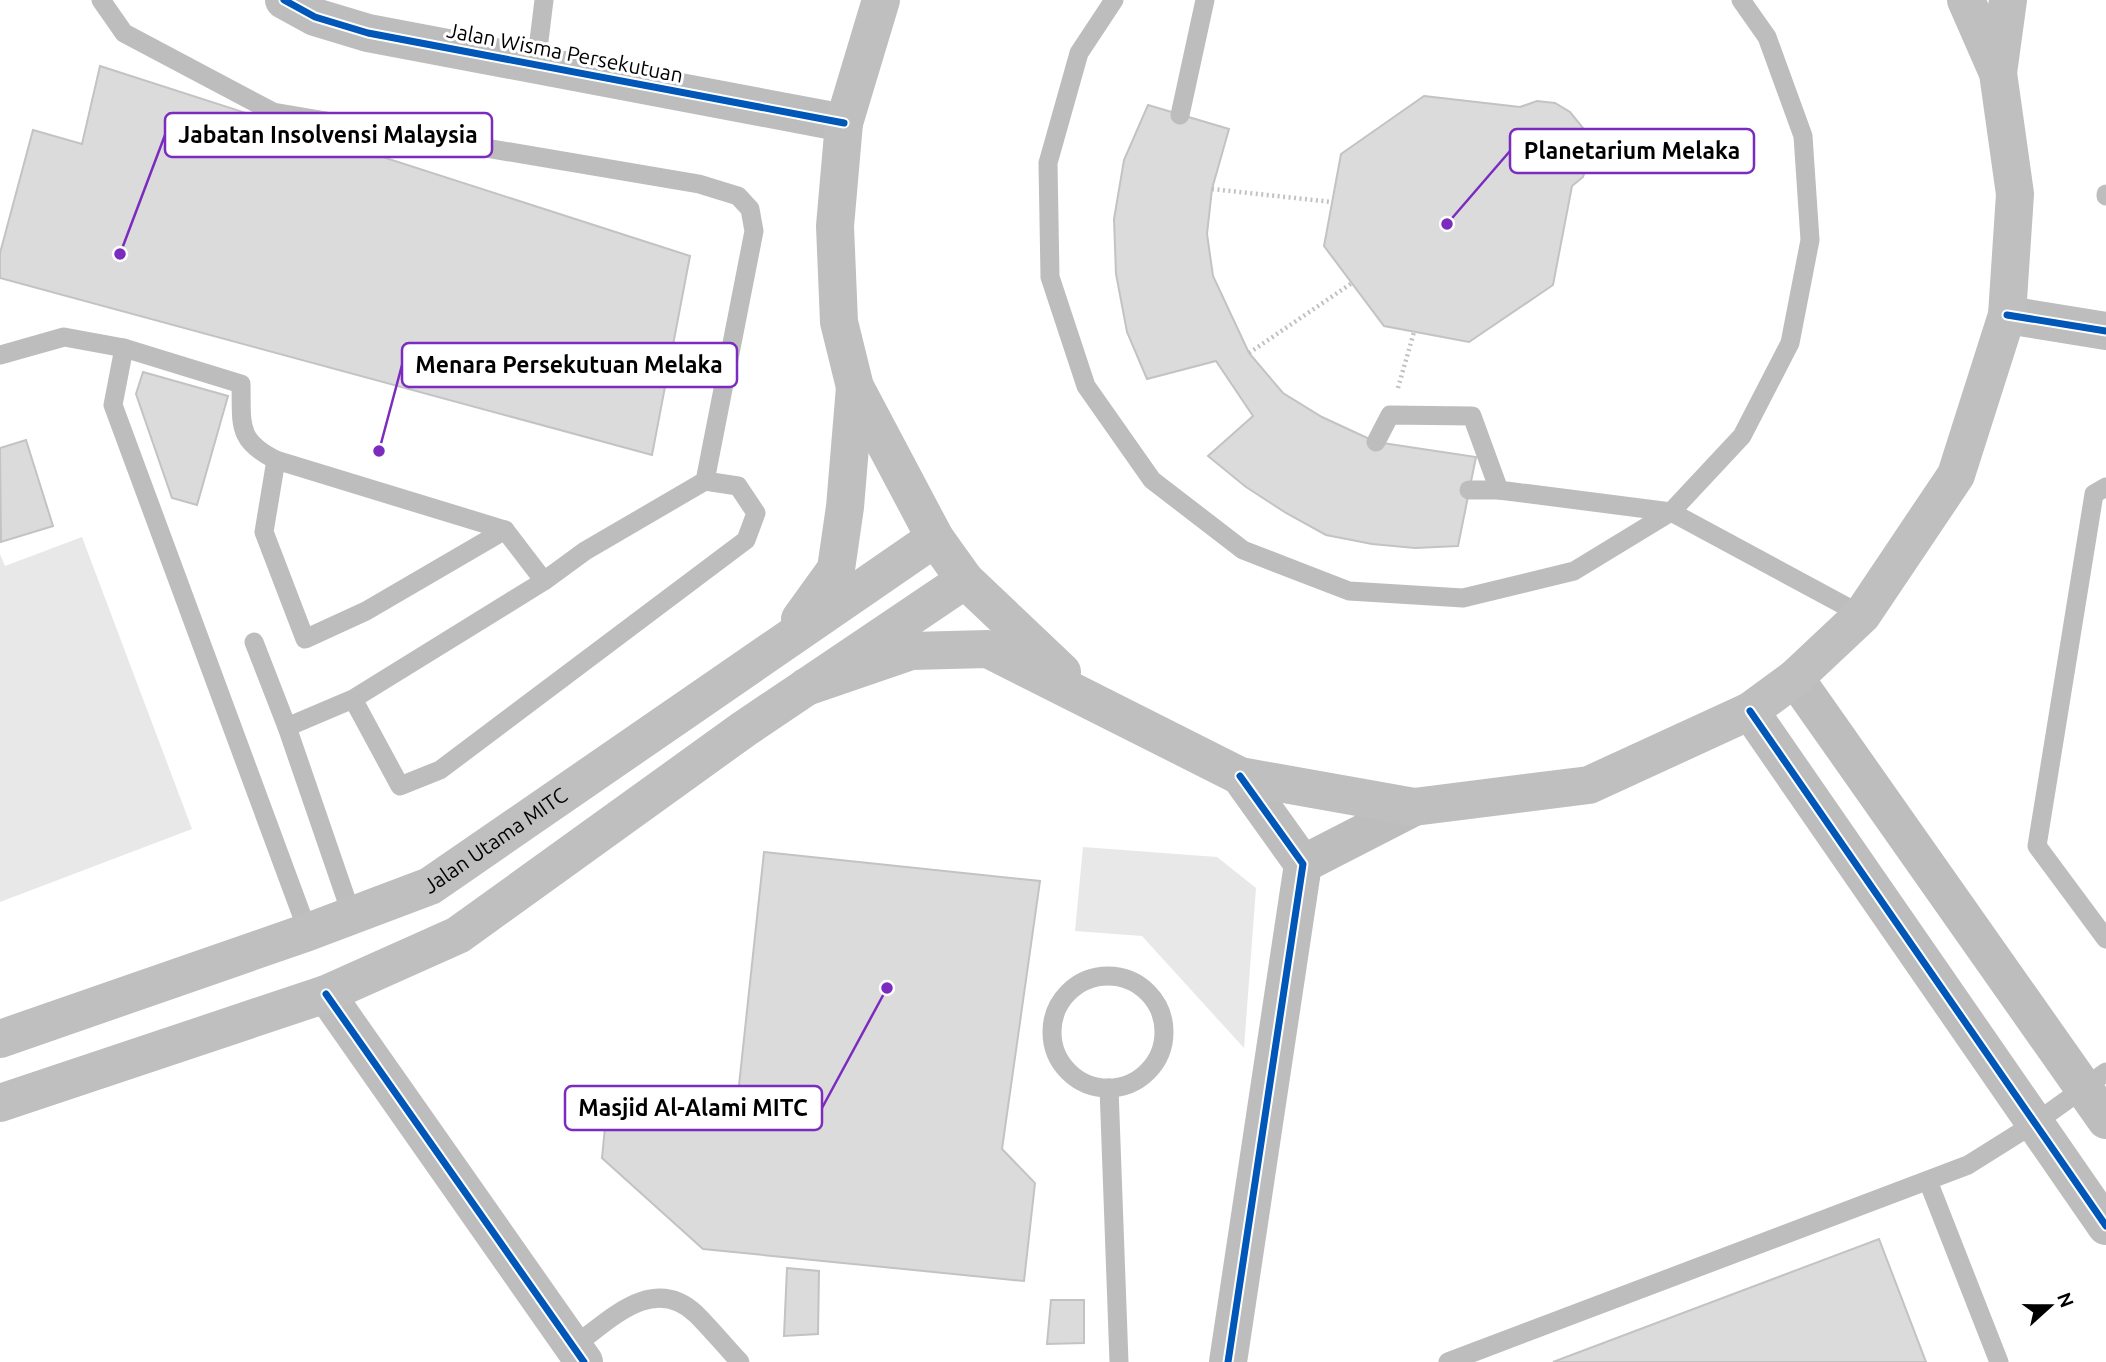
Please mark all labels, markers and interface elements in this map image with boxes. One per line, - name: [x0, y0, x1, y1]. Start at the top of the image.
- street label: Jalan Wisma Persekutuan: [445, 17, 685, 87]
- callout: Jabatan Insolvensi Malaysia: [165, 113, 492, 157]
- text: Jabatan Insolvensi Malaysia: [178, 122, 478, 147]
- callout: Planetarium Melaka: [1510, 129, 1754, 173]
- text: Planetarium Melaka: [1524, 138, 1740, 163]
- callout: Menara Persekutuan Melaka: [402, 343, 737, 387]
- text: Menara Persekutuan Melaka: [415, 352, 723, 377]
- street label: Jalan Utama MITC: [418, 782, 572, 898]
- callout: Masjid Al-Alami MITC: [565, 1086, 822, 1130]
- text: Masjid Al-Alami MITC: [578, 1095, 808, 1120]
- north arrow: [2015, 1271, 2085, 1341]
- text: N: [2053, 1289, 2079, 1310]

